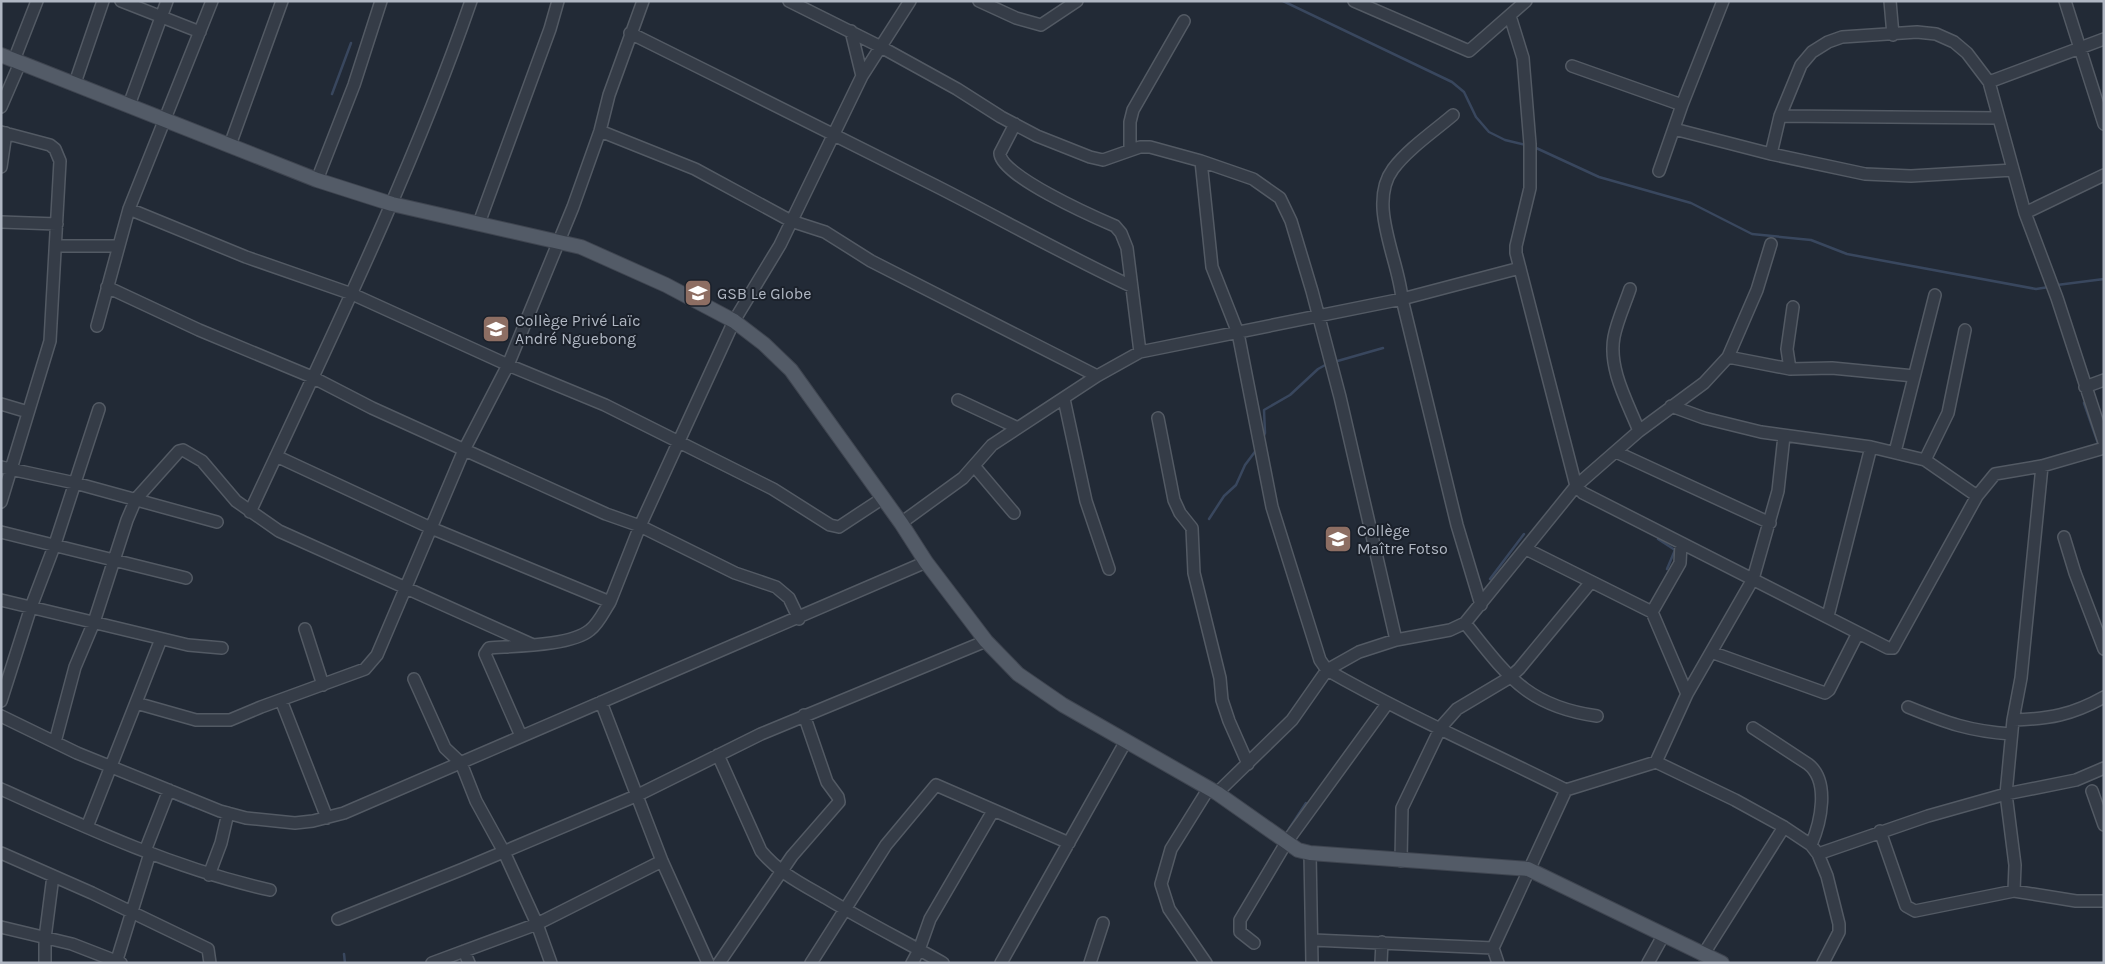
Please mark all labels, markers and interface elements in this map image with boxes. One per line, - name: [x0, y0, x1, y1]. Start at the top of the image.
- school or university icon: GSB Le Globe: [683, 278, 713, 308]
- place label: GSB Le Globe: [717, 284, 811, 303]
- place label: Collège Privé Laïc André Nguebong: [515, 311, 641, 348]
- school or university icon: Collège Privé Laïc André Nguebong: [481, 314, 511, 344]
- place label: Collège Maître Fotso: [1357, 521, 1448, 558]
- school or university icon: Collège Maître Fotso: [1323, 524, 1353, 554]

